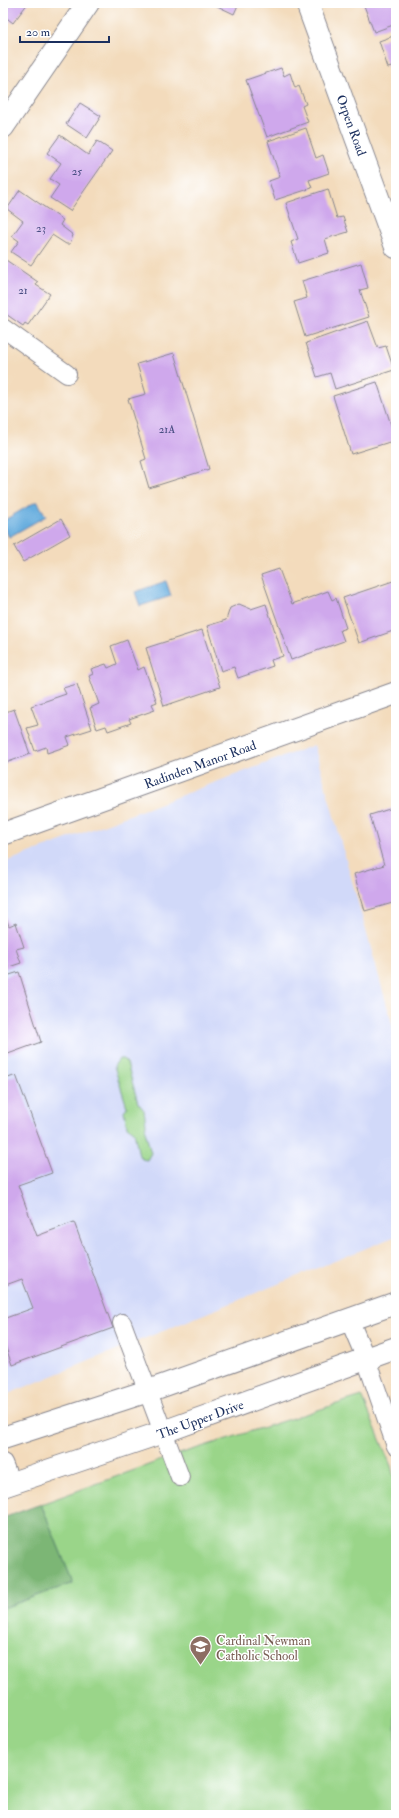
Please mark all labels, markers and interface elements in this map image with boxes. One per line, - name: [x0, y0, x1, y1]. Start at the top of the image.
- scale bar: [20, 18, 109, 44]
- text: 20 m: [26, 25, 51, 40]
- street label: Orpen Road: [332, 93, 370, 159]
- house number: 25: [72, 165, 82, 178]
- house number: 23: [36, 222, 46, 235]
- house number: 21: [18, 284, 28, 297]
- house number: 21A: [159, 423, 175, 436]
- street label: Radinden Manor Road: [142, 737, 259, 793]
- street label: The Upper Drive: [155, 1397, 247, 1444]
- place label: Cardinal Newman Catholic School: [216, 1633, 311, 1664]
- school or university icon: Cardinal Newman Catholic School: [187, 1634, 213, 1667]

